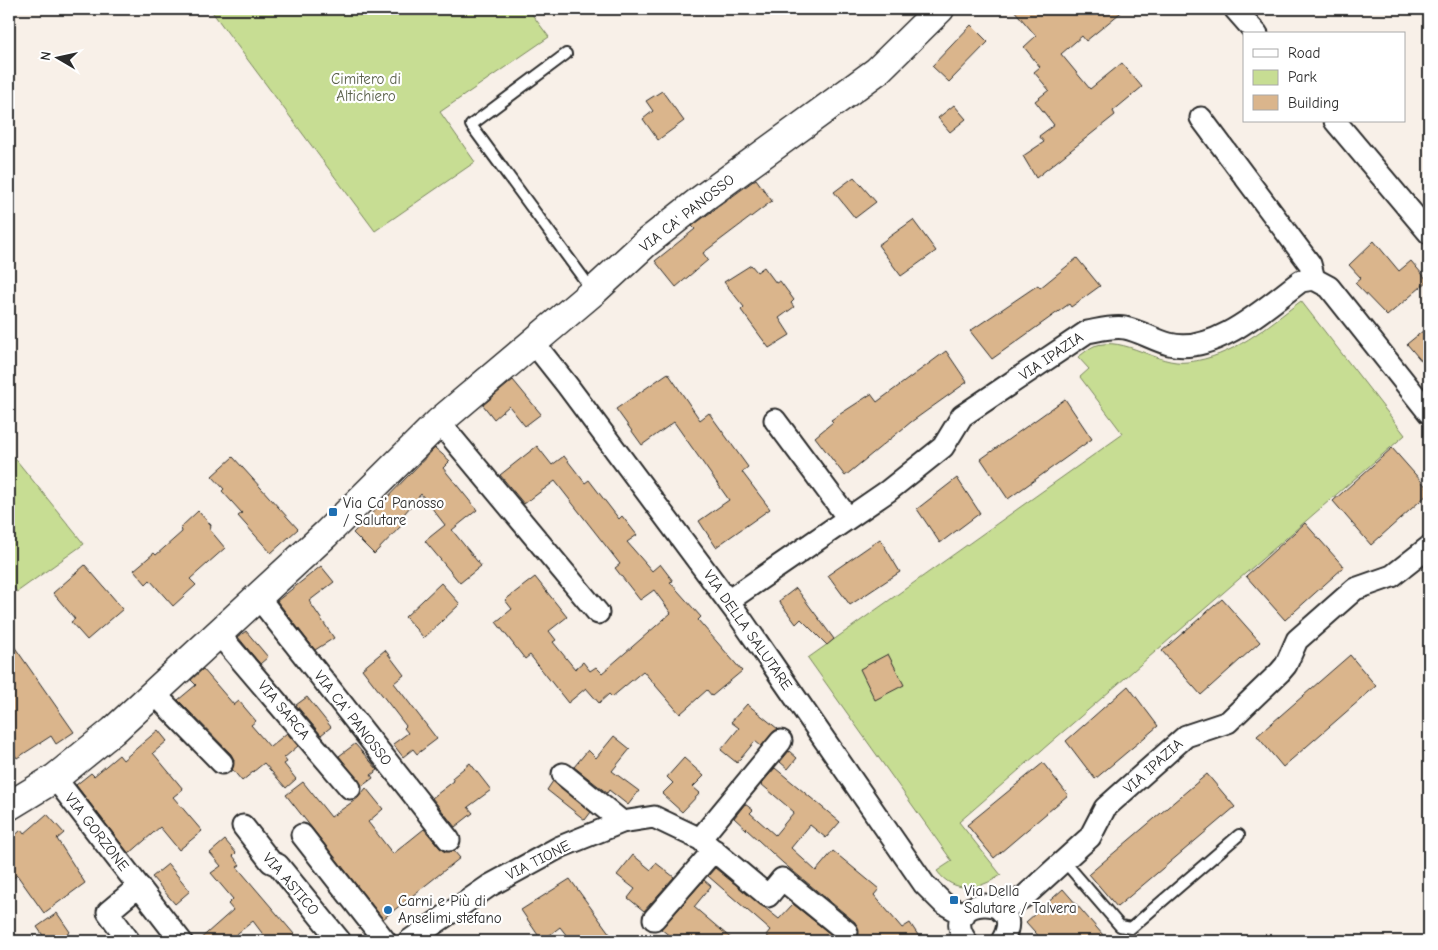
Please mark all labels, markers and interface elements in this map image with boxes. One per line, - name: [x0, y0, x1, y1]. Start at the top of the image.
- north arrow: [32, 32, 82, 82]
- legend: [1243, 32, 1406, 122]
- text: Road: [1288, 44, 1320, 62]
- text: N: [37, 50, 55, 62]
- text: Park: [1288, 68, 1317, 86]
- park label: Cimitero di Altichiero: [331, 70, 401, 105]
- text: Building: [1288, 94, 1339, 112]
- street label: VIA CA' PANOSSO: [636, 170, 738, 256]
- street label: VIA IPAZIA: [1016, 328, 1087, 384]
- place label: Via Ca' Panosso / Salutare: [343, 494, 444, 529]
- marker: Via Ca' Panosso / Salutare: [327, 506, 339, 518]
- street label: VIA DELLA SALUTARE: [700, 566, 796, 694]
- street label: VIA CA' PANOSSO: [310, 667, 396, 769]
- street label: VIA SARCA: [254, 677, 314, 743]
- street label: VIA IPAZIA: [1120, 735, 1186, 797]
- street label: VIA GORZONE: [61, 789, 133, 875]
- street label: VIA TIONE: [503, 836, 573, 884]
- street label: VIA ASTICO: [259, 849, 323, 919]
- place label: Via Della Salutare / Talvera: [964, 882, 1077, 917]
- place label: Carni e Più di Anselimi stefano: [398, 892, 502, 927]
- marker: Via Della Salutare / Talvera: [948, 894, 960, 906]
- marker: Carni e Più di Anselimi stefano: [382, 904, 394, 916]

